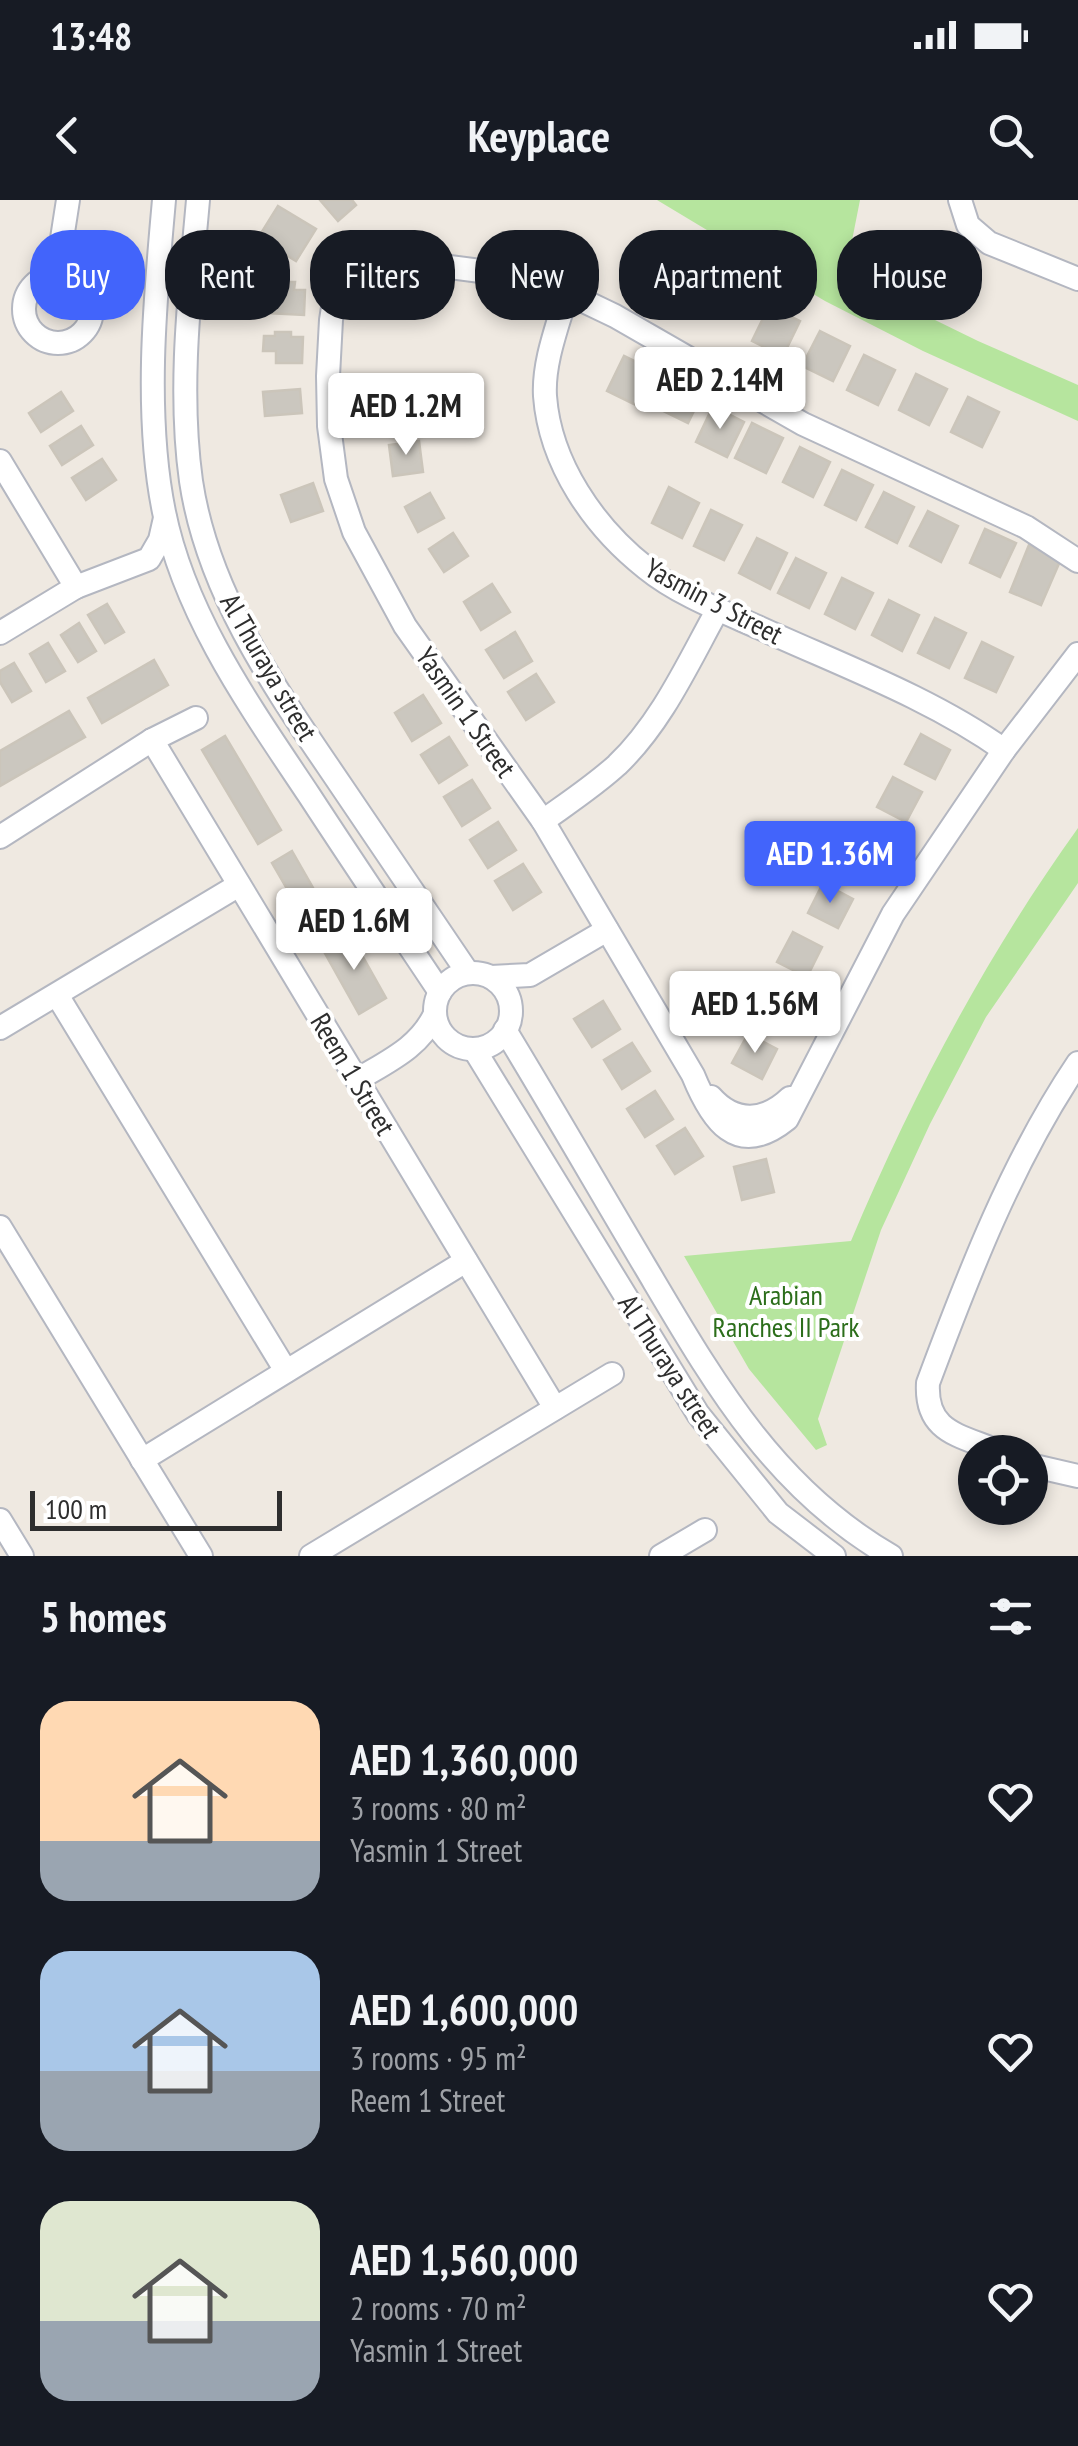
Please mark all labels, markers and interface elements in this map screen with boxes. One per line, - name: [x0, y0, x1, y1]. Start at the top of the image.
- text: 13:48: [50, 11, 132, 60]
- text: Keyplace: [468, 106, 610, 164]
- icon: back: [40, 108, 95, 163]
- icon: search: [983, 108, 1038, 163]
- chip: Buy: [30, 230, 145, 320]
- chip: Rent: [165, 230, 290, 320]
- chip: Filters: [310, 230, 455, 320]
- chip: New: [475, 230, 599, 320]
- chip: Apartment: [619, 230, 817, 320]
- chip: House: [837, 230, 982, 320]
- pin: AED 2.14M: [606, 347, 834, 432]
- text: AED 2.14M: [656, 358, 784, 400]
- pin: AED 1.2M: [303, 373, 509, 458]
- text: AED 1.2M: [350, 384, 462, 426]
- street label: Yasmin 3 Street: [639, 549, 790, 652]
- street label: Al Thuraya street: [212, 587, 327, 747]
- street label: Yasmin 1 Street: [408, 639, 525, 784]
- pin: AED 1.36M: [716, 821, 944, 906]
- text: AED 1.36M: [766, 832, 894, 874]
- pin: AED 1.6M: [251, 888, 457, 973]
- text: AED 1.6M: [298, 899, 410, 941]
- pin: AED 1.56M: [641, 971, 869, 1056]
- text: AED 1.56M: [691, 982, 819, 1024]
- street label: Reem 1 Street: [303, 1006, 404, 1142]
- park label: Arabian Ranches II Park: [713, 1276, 860, 1345]
- street label: Al Thuraya street: [610, 1287, 731, 1445]
- map controls: [958, 1435, 1048, 1525]
- button: locate: [958, 1435, 1048, 1525]
- scale bar: [30, 1486, 282, 1530]
- text: 100 m: [45, 1490, 107, 1527]
- text: 5 homes: [40, 1589, 167, 1644]
- icon: filters: [983, 1589, 1038, 1644]
- text: AED 1,360,000: [350, 1732, 578, 1787]
- icon: home: [120, 1741, 240, 1861]
- icon: heart: [983, 1774, 1038, 1829]
- text: 3 rooms · 80 m²: [350, 1787, 527, 1829]
- text: Yasmin 1 Street: [350, 1829, 522, 1871]
- text: AED 1,600,000: [350, 1982, 578, 2037]
- icon: home: [120, 1991, 240, 2111]
- icon: heart: [983, 2024, 1038, 2079]
- text: 3 rooms · 95 m²: [350, 2037, 527, 2079]
- text: Reem 1 Street: [350, 2079, 505, 2121]
- text: AED 1,560,000: [350, 2232, 578, 2287]
- icon: home: [120, 2241, 240, 2361]
- icon: heart: [983, 2274, 1038, 2329]
- text: 2 rooms · 70 m²: [350, 2287, 527, 2329]
- text: Yasmin 1 Street: [350, 2329, 522, 2371]

